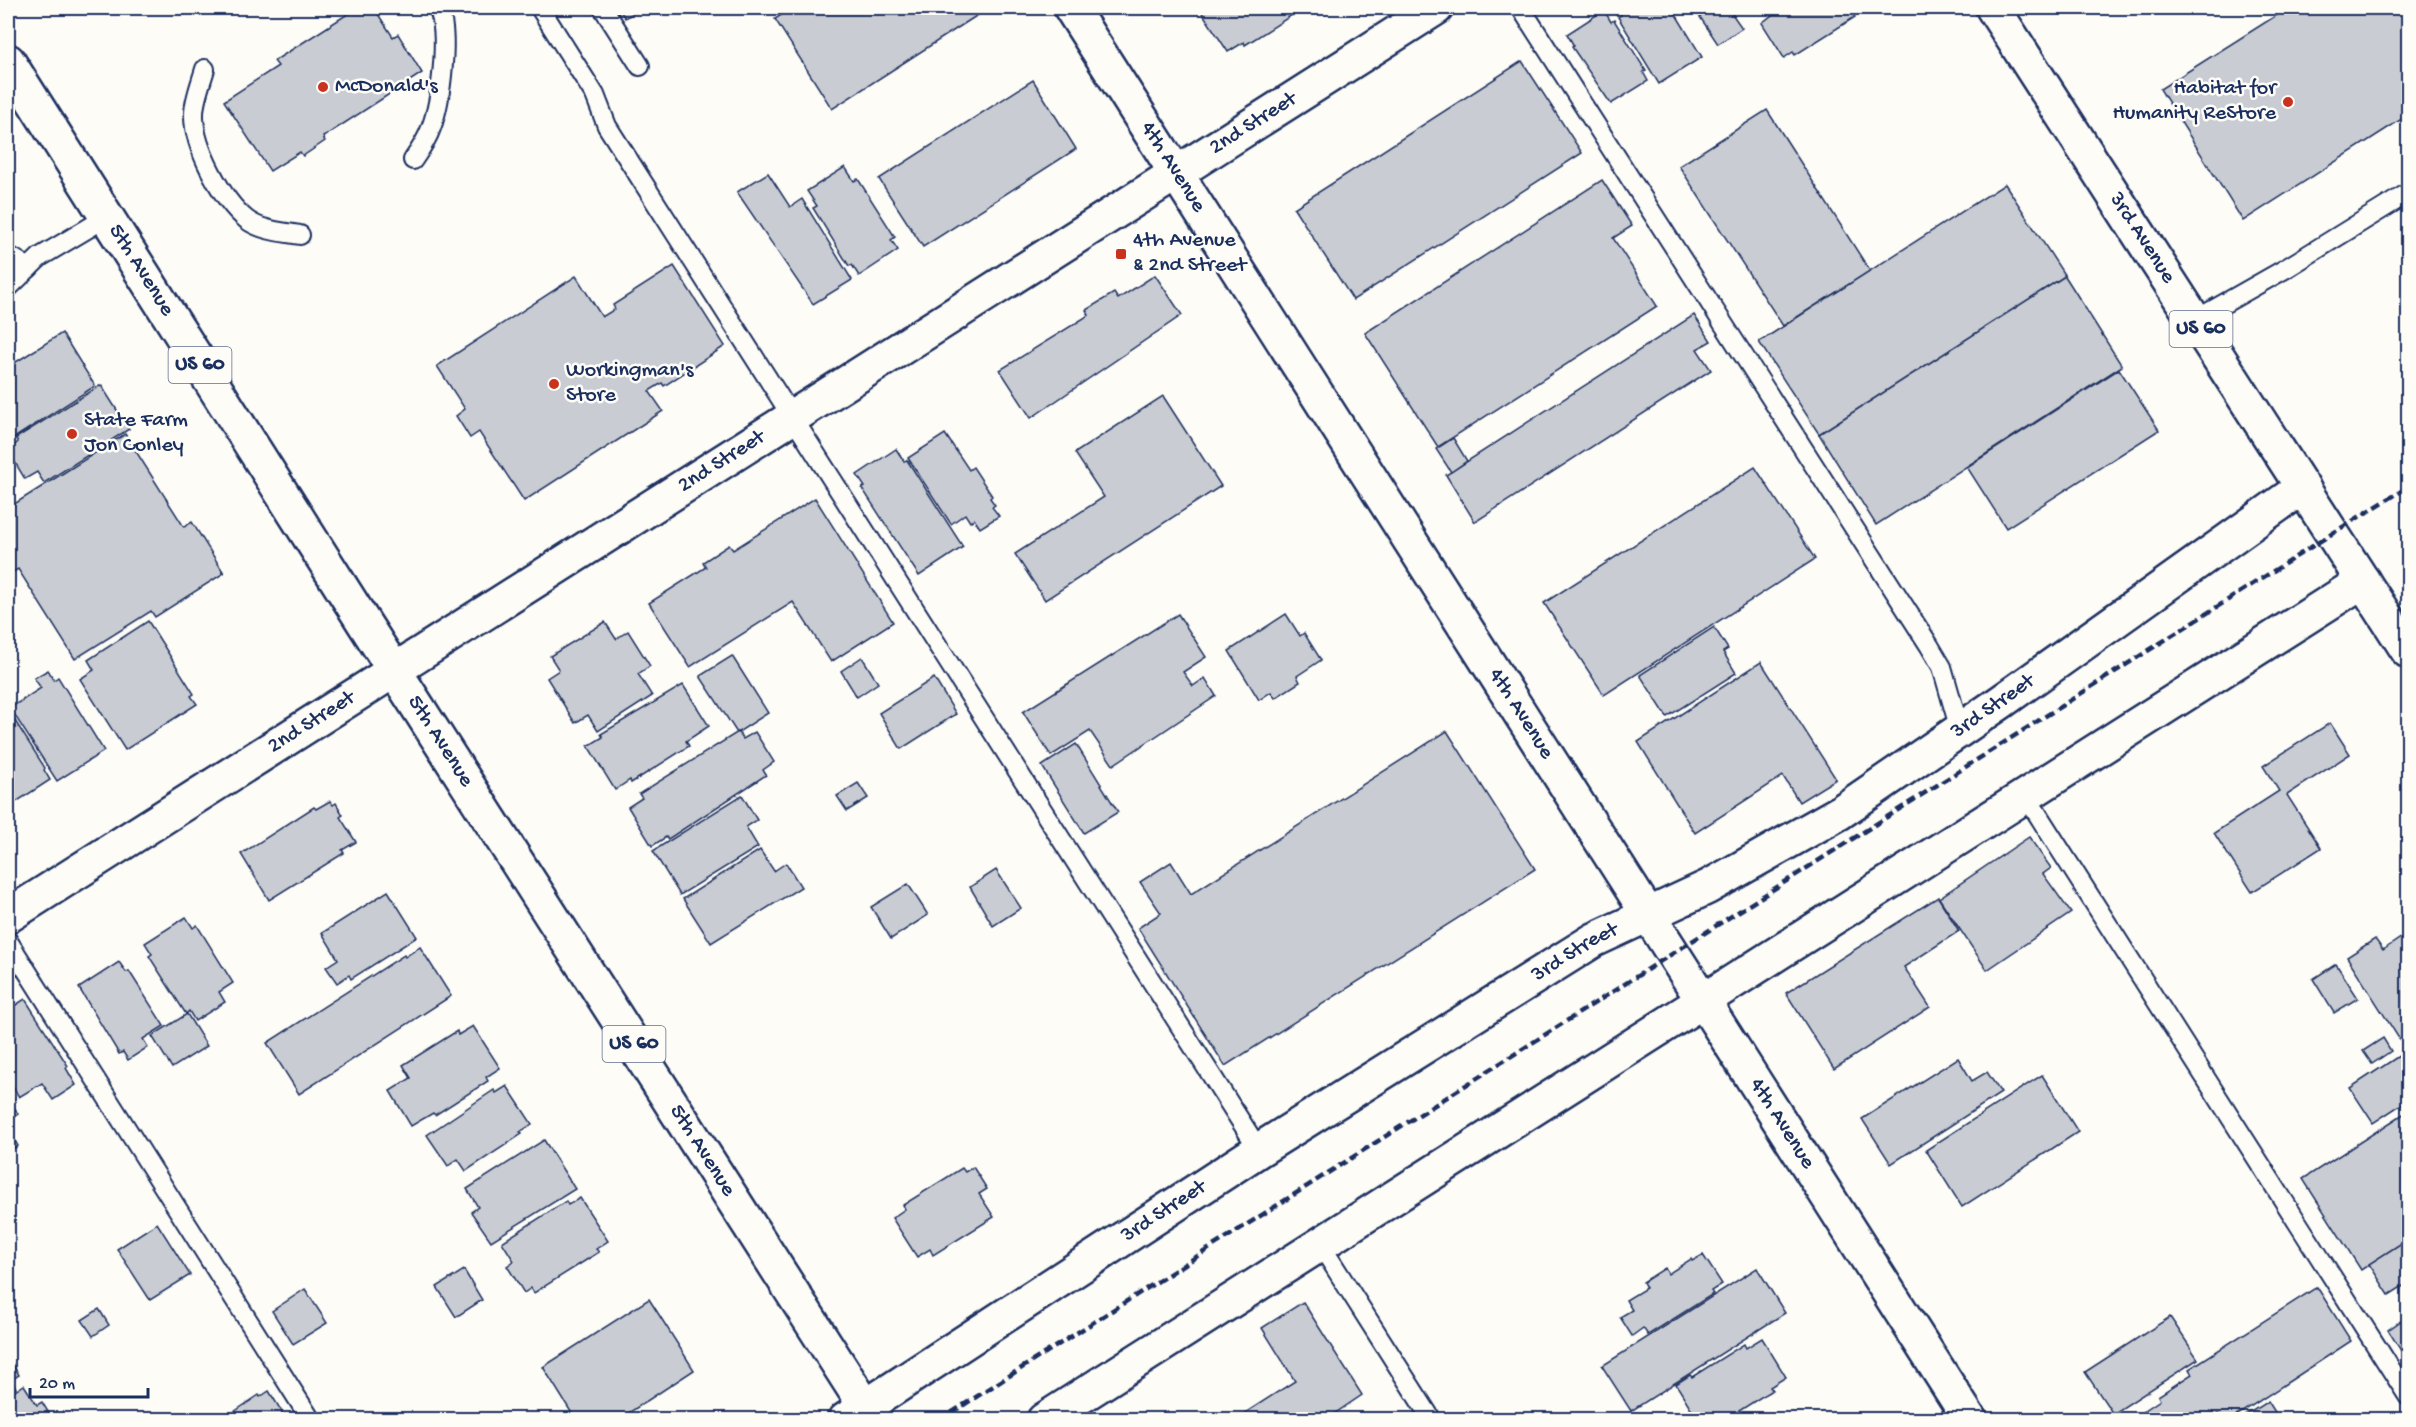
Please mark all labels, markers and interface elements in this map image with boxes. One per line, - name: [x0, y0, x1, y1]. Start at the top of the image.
- place label: McDonald's: [335, 74, 438, 100]
- place label: Habitat for Humanity ReStore: [2112, 76, 2278, 127]
- marker: McDonald's: [316, 80, 330, 94]
- street label: 2nd Street: [1205, 86, 1304, 161]
- marker: Habitat for Humanity ReStore: [2281, 95, 2295, 109]
- street label: 4th Avenue: [1134, 117, 1211, 218]
- street label: 3rd Avenue: [2102, 187, 2181, 289]
- street label: 5th Avenue: [102, 220, 180, 322]
- place label: 4th Avenue & 2nd Street: [1133, 228, 1248, 279]
- marker: 4th Avenue & 2nd Street: [1114, 247, 1128, 261]
- road number: US 60: [2170, 311, 2232, 347]
- road number: US 60: [168, 347, 232, 383]
- place label: Workingman's Store: [566, 358, 694, 409]
- marker: Workingman's Store: [547, 377, 561, 391]
- place label: State Farm Jon Conley: [84, 408, 188, 459]
- street label: 2nd Street: [674, 424, 772, 499]
- marker: State Farm Jon Conley: [65, 427, 79, 441]
- street label: 4th Avenue: [1482, 664, 1559, 765]
- street label: 3rd Street: [1946, 668, 2042, 746]
- street label: 2nd Street: [263, 684, 362, 760]
- street label: 5th Avenue: [401, 691, 479, 793]
- street label: 3rd Street: [1526, 917, 1624, 989]
- road number: US 60: [602, 1026, 666, 1062]
- street label: 4th Avenue: [1743, 1074, 1820, 1175]
- street label: 5th Avenue: [663, 1100, 741, 1202]
- street label: 3rd Street: [1116, 1174, 1213, 1250]
- scale bar: [30, 1361, 148, 1399]
- text: 20 m: [39, 1374, 75, 1395]

